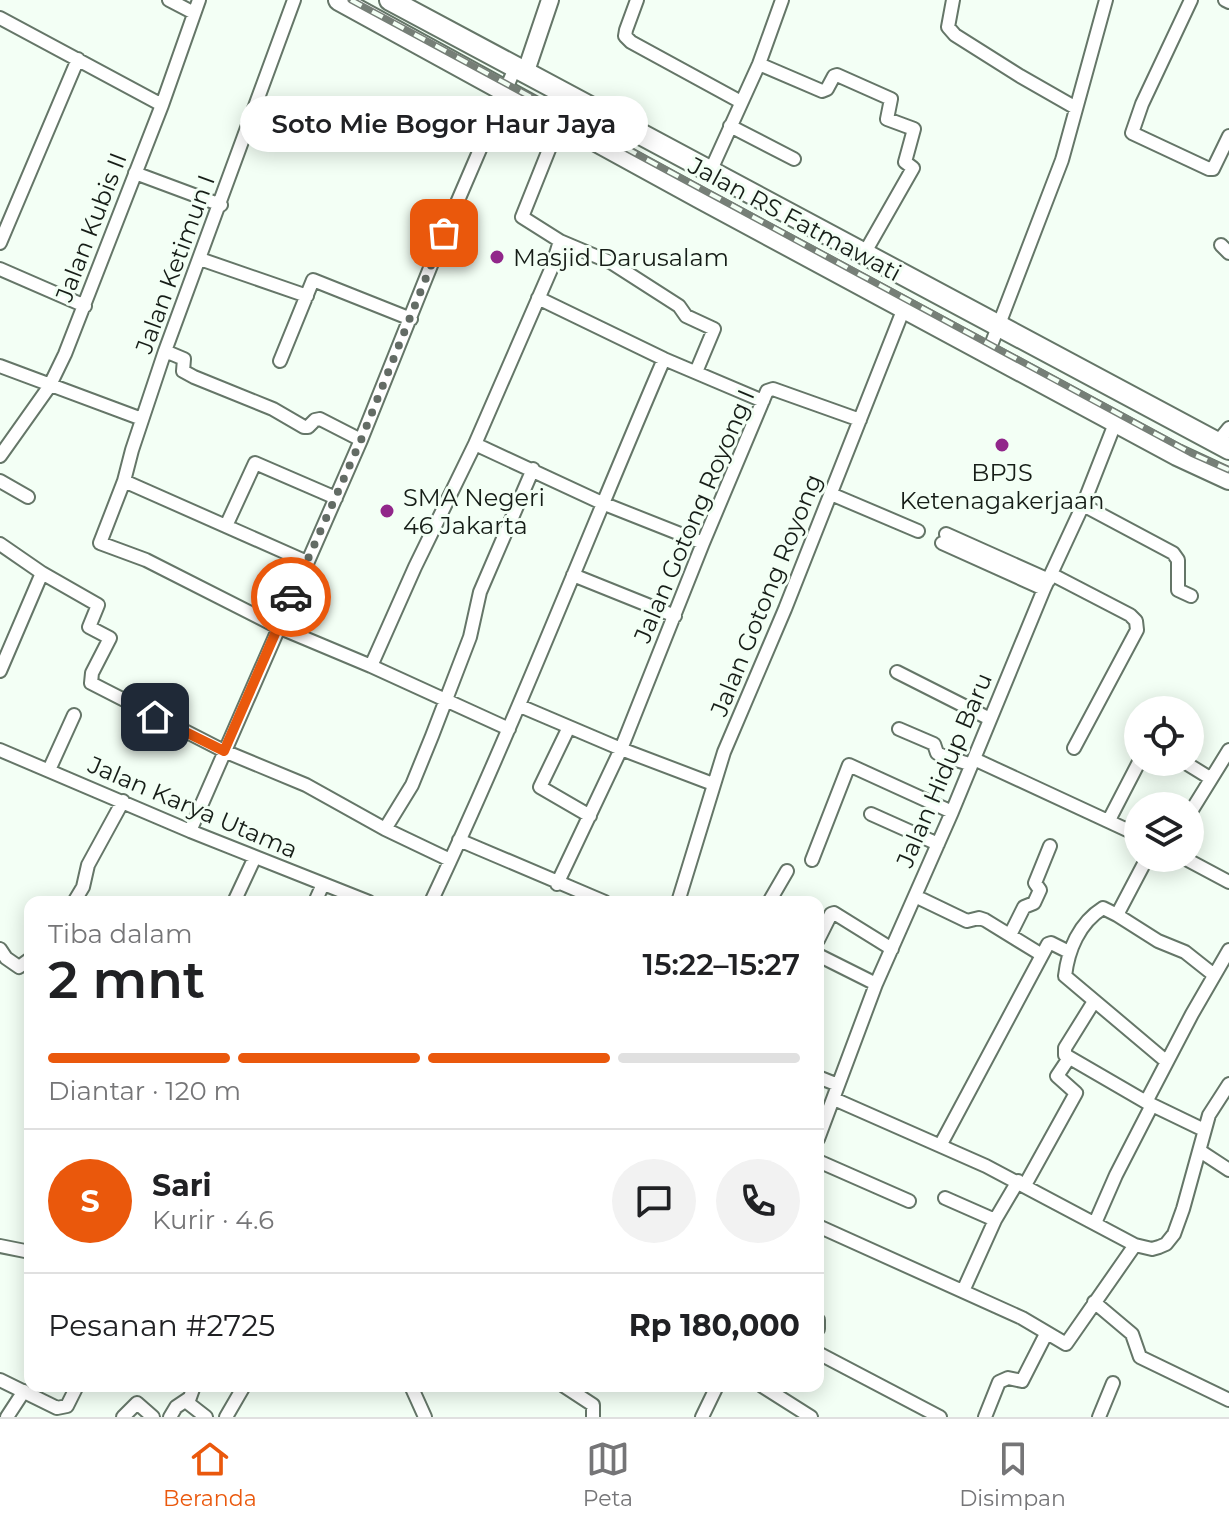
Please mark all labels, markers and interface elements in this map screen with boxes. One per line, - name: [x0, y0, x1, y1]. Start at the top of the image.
- callout: Soto Mie Bogor Haur Jaya: [240, 97, 648, 153]
- text: Soto Mie Bogor Haur Jaya: [272, 108, 616, 140]
- street label: Jalan Kubis II: [49, 148, 133, 307]
- street label: Jalan RS Fatmawati: [683, 150, 906, 287]
- street label: Jalan Ketimun I: [129, 171, 221, 358]
- pin: [410, 199, 478, 267]
- icon: bag: [422, 211, 466, 255]
- place label: Masjid Darusalam: [513, 243, 729, 272]
- marker: Masjid Darusalam: [488, 248, 506, 266]
- street label: Jalan Gotong Royong I: [627, 385, 761, 648]
- marker: BPJS Ketenagakerjaan: [993, 436, 1011, 454]
- place label: BPJS Ketenagakerjaan: [900, 458, 1104, 515]
- street label: Jalan Gotong Royong: [704, 470, 828, 721]
- place label: SMA Negeri 46 Jakarta: [403, 483, 545, 540]
- marker: SMA Negeri 46 Jakarta: [378, 502, 396, 520]
- courier: [251, 557, 331, 637]
- icon: car: [269, 575, 313, 619]
- street label: Jalan Hidup Baru: [890, 668, 998, 872]
- pin: [121, 683, 189, 751]
- icon: home: [133, 695, 177, 739]
- map controls: [1124, 696, 1204, 872]
- button: locate: [1124, 696, 1204, 776]
- street label: Jalan Karya Utama: [83, 749, 302, 864]
- button: layers: [1124, 792, 1204, 872]
- text: Tiba dalam: [48, 918, 193, 950]
- text: 15:22–15:27: [643, 946, 800, 983]
- text: 2 mnt: [48, 948, 205, 1011]
- text: Diantar · 120 m: [48, 1075, 241, 1107]
- button: chat: [612, 1159, 696, 1243]
- button: phone: [716, 1159, 800, 1243]
- text: Sari: [152, 1167, 212, 1204]
- text: S: [80, 1183, 100, 1220]
- text: Kurir · 4.6: [152, 1204, 274, 1236]
- text: Pesanan #2725: [48, 1307, 275, 1344]
- text: Rp 180,000: [629, 1307, 800, 1344]
- tab: Beranda: [163, 1437, 257, 1512]
- tab: Peta: [583, 1437, 633, 1512]
- tab: Disimpan: [959, 1437, 1066, 1512]

